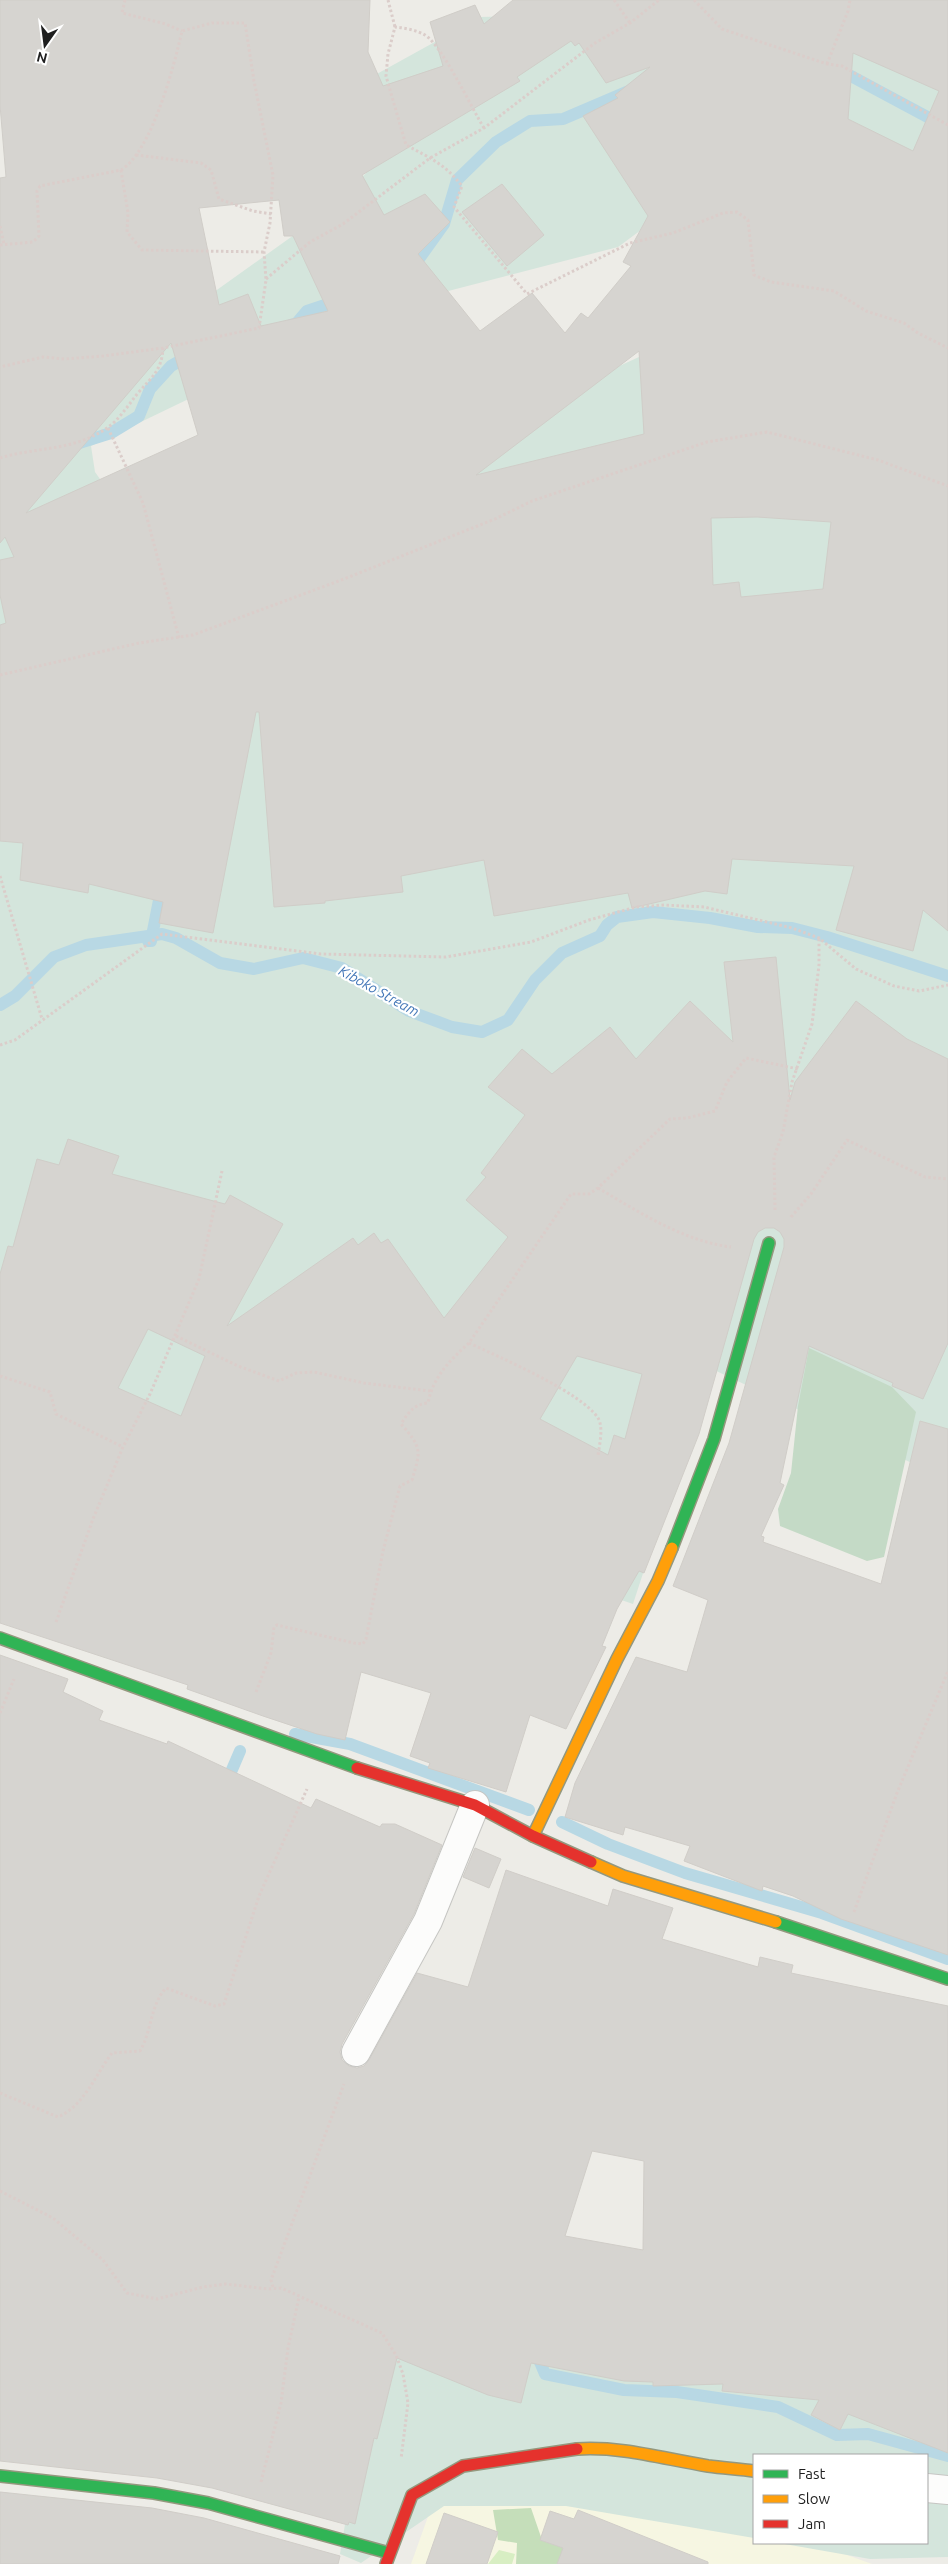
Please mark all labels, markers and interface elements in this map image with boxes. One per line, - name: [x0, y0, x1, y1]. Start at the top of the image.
- north arrow: [20, 20, 70, 70]
- text: N: [35, 49, 49, 67]
- water label: Kiboko Stream: [336, 962, 422, 1020]
- legend: [753, 2454, 928, 2544]
- text: Fast: [798, 2465, 826, 2482]
- text: Slow: [798, 2490, 831, 2507]
- text: Jam: [798, 2515, 826, 2532]

